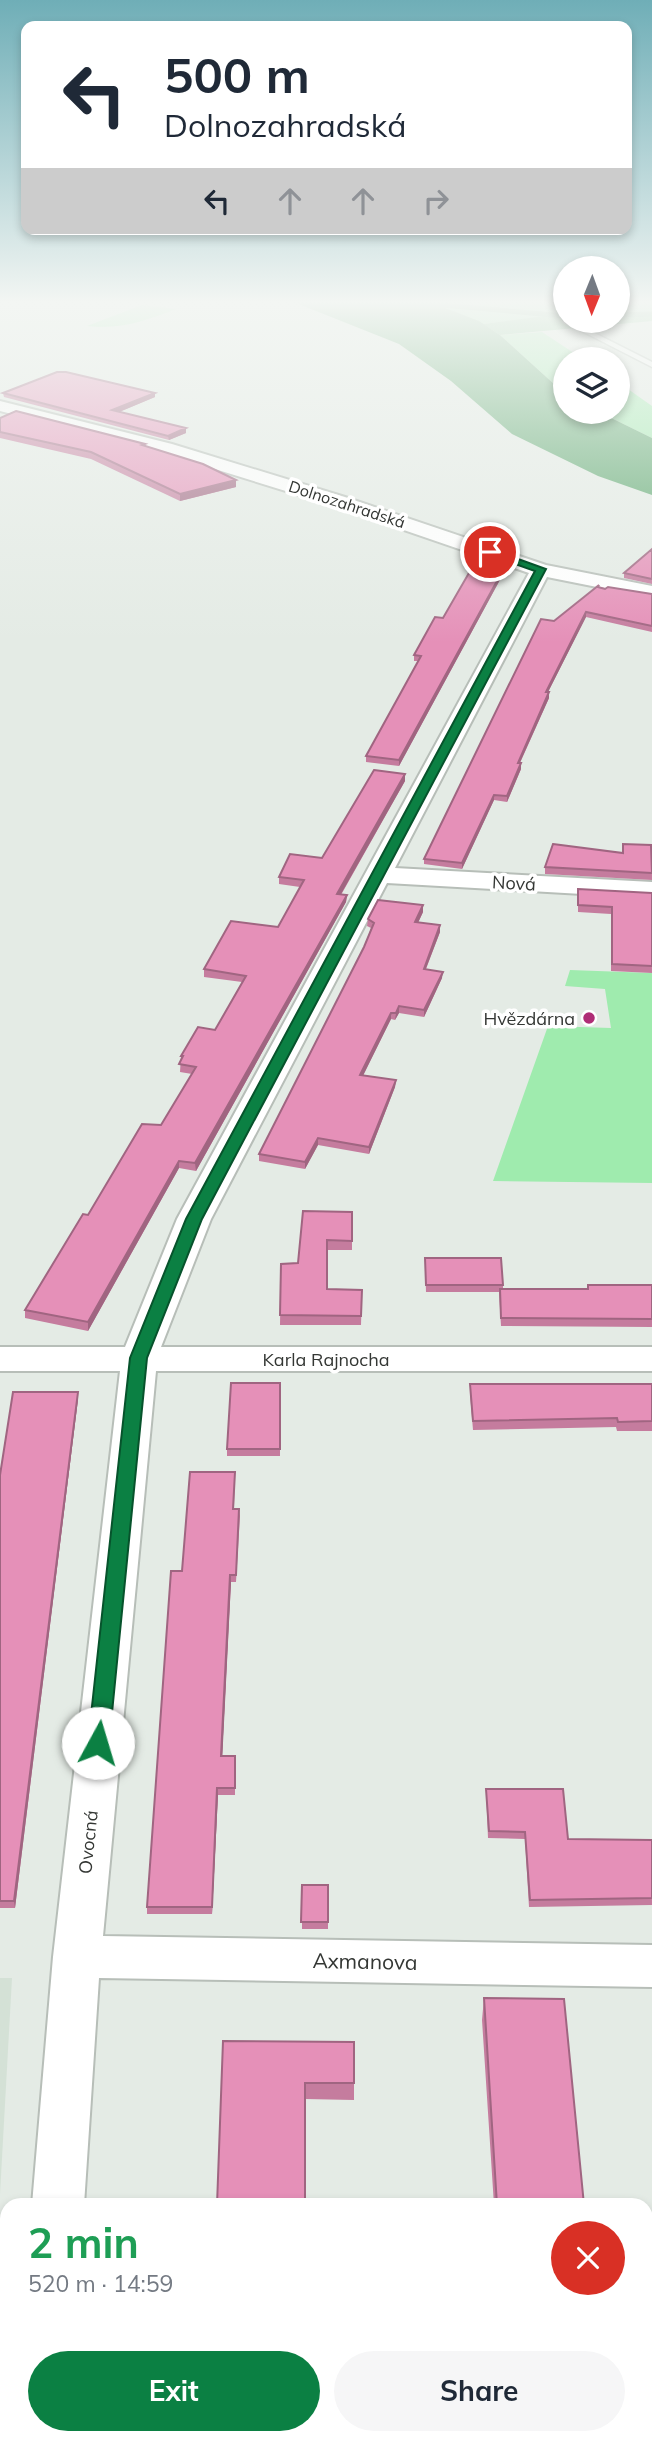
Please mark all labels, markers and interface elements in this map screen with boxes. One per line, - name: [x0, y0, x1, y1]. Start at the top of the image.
- text: 500 m: [164, 44, 310, 105]
- icon: left: [49, 49, 140, 140]
- text: Dolnozahradská: [164, 105, 406, 145]
- icon: left: [198, 182, 236, 220]
- icon: ahead: [271, 182, 309, 220]
- icon: ahead: [344, 182, 382, 220]
- icon: right: [417, 182, 455, 220]
- north arrow: [553, 256, 630, 332]
- map controls: [553, 256, 630, 424]
- button: layers: [553, 347, 630, 424]
- street label: Dolnozahradská: [286, 476, 408, 532]
- pin: [460, 522, 520, 582]
- icon: arrive: [471, 533, 509, 571]
- street label: Nová: [491, 870, 537, 896]
- place label: Hvězdárna: [483, 1007, 575, 1030]
- marker: Hvězdárna: [581, 1010, 597, 1026]
- street label: Karla Rajnocha: [262, 1348, 390, 1371]
- position arrow: [61, 1706, 135, 1780]
- street label: Ovocná: [73, 1809, 103, 1875]
- street label: Axmanova: [312, 1947, 418, 1975]
- text: 2 min: [28, 2216, 139, 2269]
- button: close: [551, 2221, 625, 2295]
- text: 520 m · 14:59: [28, 2269, 173, 2298]
- button: Exit: [28, 2351, 320, 2431]
- button: Share: [334, 2351, 625, 2431]

